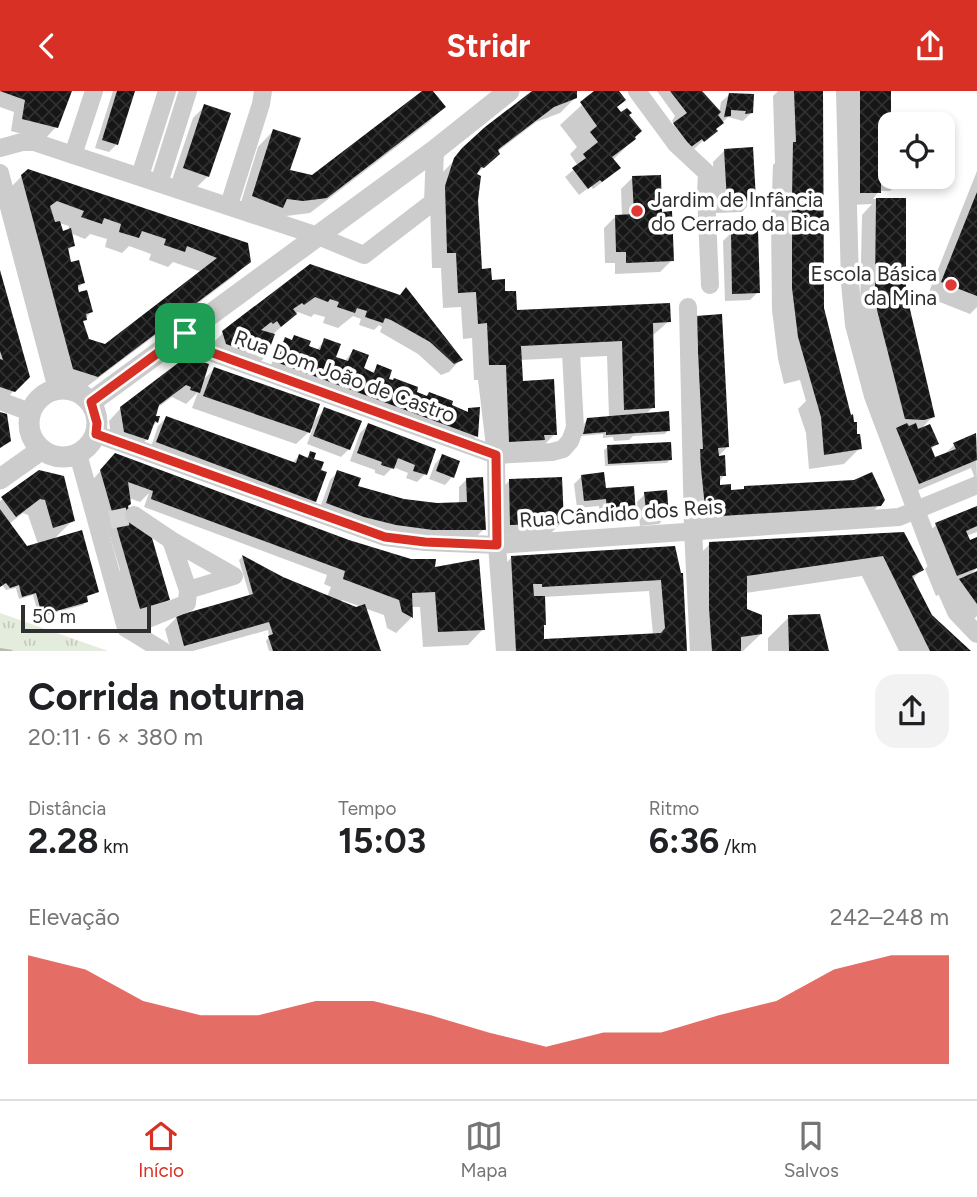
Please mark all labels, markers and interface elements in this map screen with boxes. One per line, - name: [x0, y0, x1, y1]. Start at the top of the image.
- icon: back: [28, 27, 66, 65]
- text: Stridr: [447, 27, 530, 65]
- icon: share: [911, 27, 949, 65]
- map controls: [878, 112, 955, 189]
- button: locate: [878, 112, 955, 189]
- place label: Jardim de Infância do Cerrado da Bica: [651, 187, 830, 236]
- marker: Jardim de Infância do Cerrado da Bica: [629, 203, 645, 219]
- place label: Escola Básica da Mina: [810, 261, 937, 310]
- marker: Escola Básica da Mina: [943, 277, 959, 293]
- pin: [155, 303, 215, 363]
- icon: arrive: [166, 314, 204, 352]
- street label: Rua Dom João de Castro: [231, 324, 459, 428]
- street label: Rua Cândido dos Reis: [518, 493, 724, 533]
- scale bar: [21, 602, 150, 634]
- text: 50 m: [32, 605, 76, 628]
- text: Corrida noturna: [28, 674, 305, 720]
- button: share: [875, 674, 949, 748]
- text: 20:11 · 6 × 380 m: [28, 723, 203, 751]
- text: Distância: [28, 797, 106, 820]
- text: Tempo: [338, 797, 396, 820]
- text: Ritmo: [649, 797, 699, 820]
- text: 2.28: [28, 820, 99, 862]
- text: 15:03: [338, 820, 426, 862]
- text: 6:36: [649, 820, 719, 862]
- text: km: [99, 835, 129, 858]
- text: /km: [719, 835, 757, 858]
- text: Elevação: [28, 903, 120, 931]
- text: 242–248 m: [830, 903, 949, 931]
- tab: Início: [138, 1117, 184, 1182]
- tab: Mapa: [461, 1117, 507, 1182]
- tab: Salvos: [784, 1117, 839, 1182]

